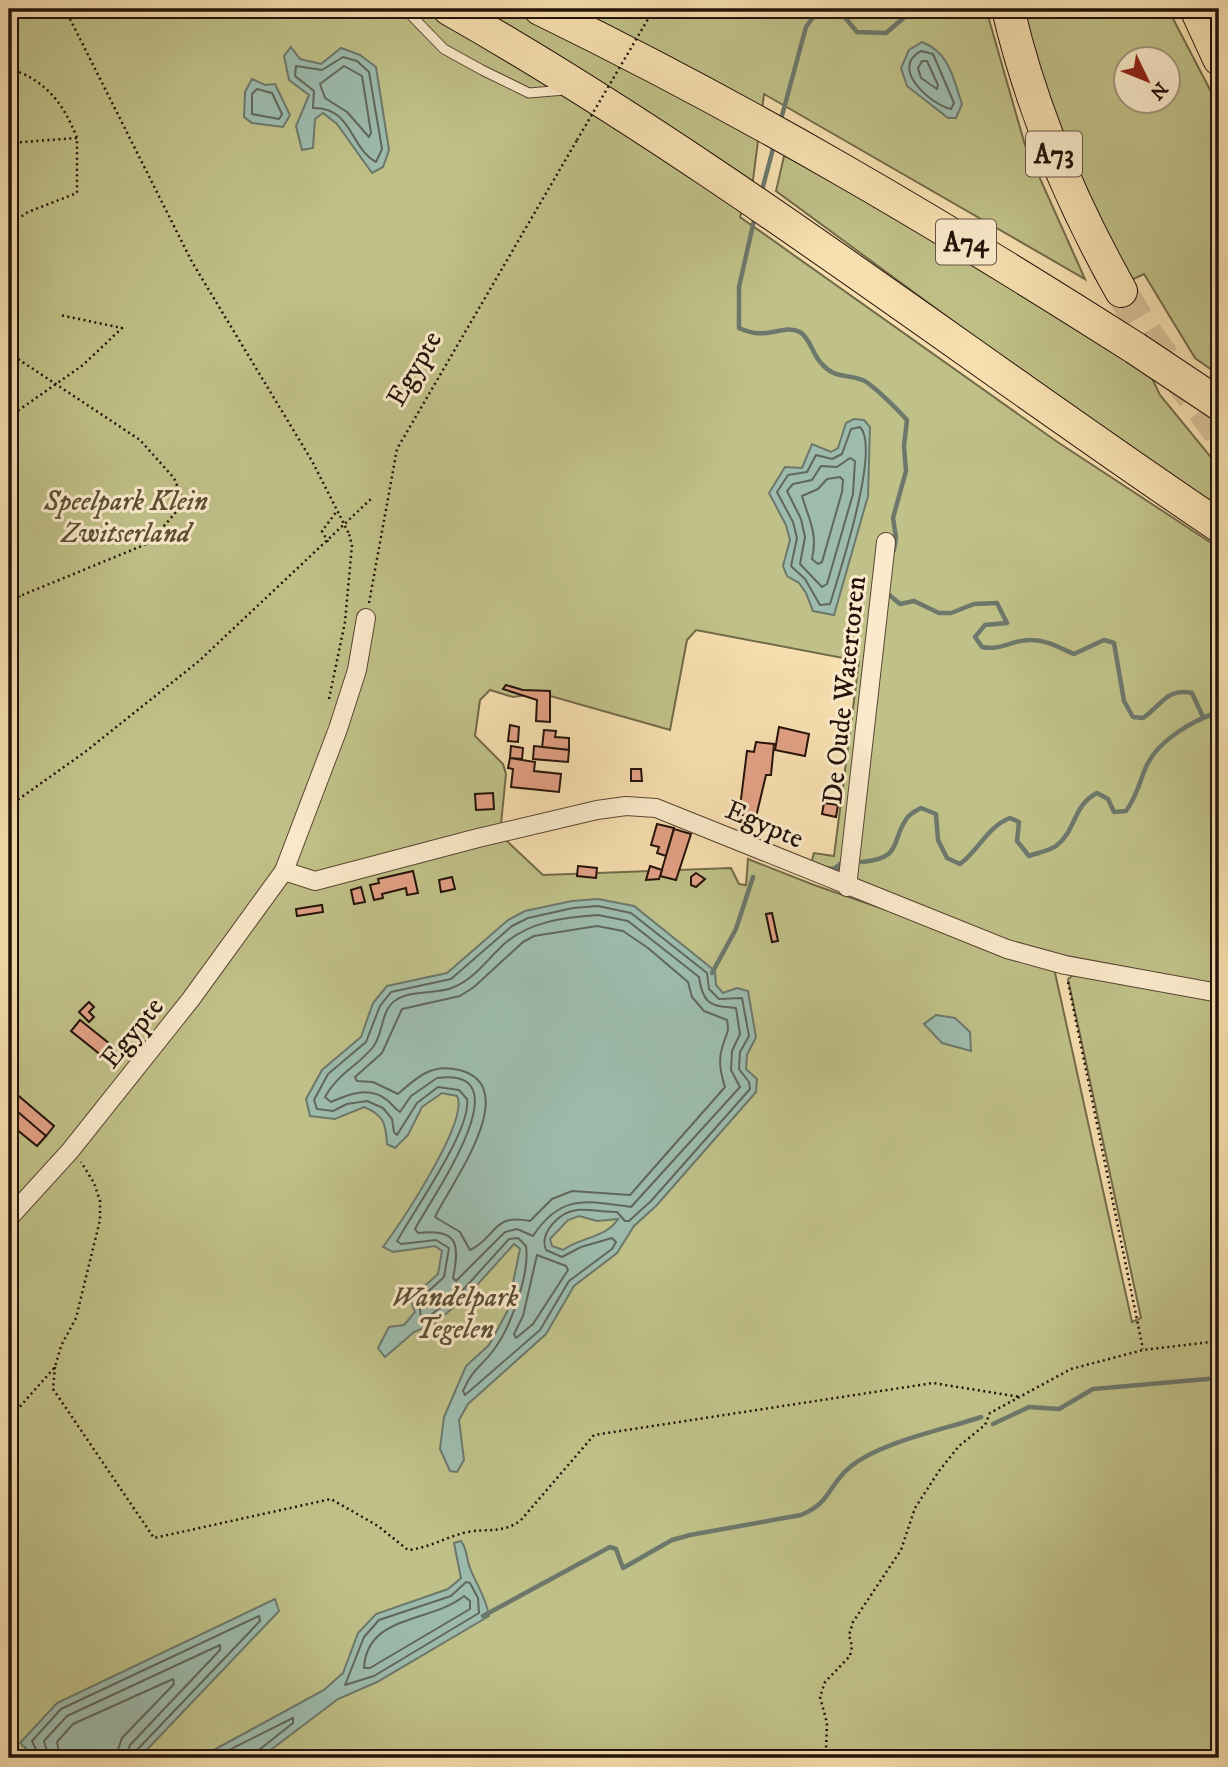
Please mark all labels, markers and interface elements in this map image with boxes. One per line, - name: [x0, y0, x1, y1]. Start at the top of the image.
- north arrow: [1112, 46, 1182, 116]
- text: N: [1144, 77, 1172, 104]
- road number: A73: [1026, 132, 1082, 176]
- road number: A74: [936, 219, 996, 264]
- street label: Egypte: [379, 325, 450, 413]
- park label: Speelpark Klein Zwitserland: [43, 484, 208, 551]
- street label: De Oude Watertoren: [815, 574, 874, 806]
- street label: Egypte: [720, 792, 809, 856]
- street label: Egypte: [93, 990, 171, 1076]
- park label: Wandelpark Tegelen: [391, 1280, 519, 1347]

